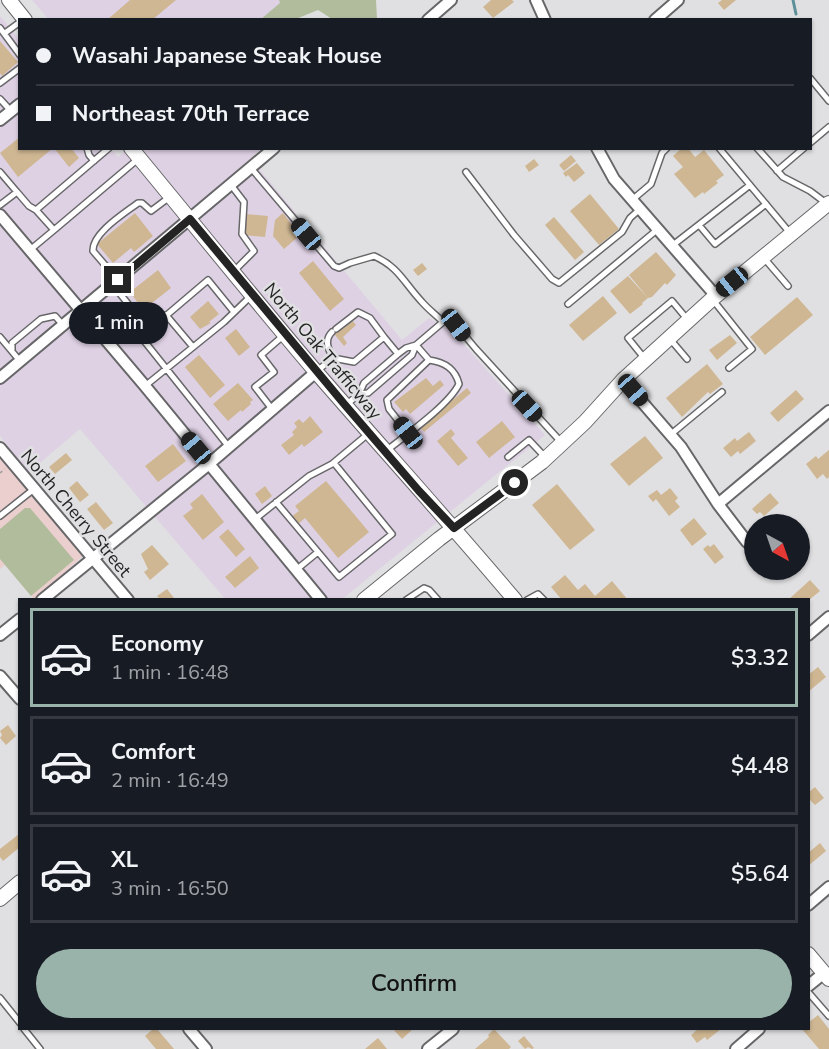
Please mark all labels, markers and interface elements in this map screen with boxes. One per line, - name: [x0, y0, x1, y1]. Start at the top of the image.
- text: Wasahi Japanese Steak House: [72, 41, 382, 71]
- text: Northeast 70th Terrace: [72, 99, 309, 129]
- car: [288, 214, 324, 254]
- car: [712, 264, 752, 300]
- route end: [104, 266, 131, 293]
- street label: North Oak Trafficway: [259, 278, 388, 425]
- callout: 1 min: [68, 301, 168, 343]
- car: [438, 305, 474, 345]
- text: 1 min: [93, 309, 144, 336]
- car: [614, 371, 652, 409]
- car: [508, 387, 546, 425]
- car: [390, 413, 426, 453]
- car: [178, 428, 214, 468]
- street label: North Cherry Street: [15, 444, 137, 582]
- route start: [501, 469, 528, 496]
- north arrow: [744, 514, 810, 580]
- map controls: [744, 514, 810, 580]
- text: Economy: [111, 629, 203, 659]
- icon: car: [39, 631, 93, 685]
- text: $3.32: [731, 643, 789, 673]
- text: 1 min · 16:48: [111, 659, 229, 686]
- text: Comfort: [111, 737, 195, 767]
- icon: car: [39, 739, 93, 793]
- text: $4.48: [731, 751, 789, 781]
- text: 2 min · 16:49: [111, 767, 229, 794]
- text: XL: [111, 845, 138, 875]
- icon: car: [39, 847, 93, 901]
- text: $5.64: [731, 859, 789, 889]
- text: 3 min · 16:50: [111, 875, 229, 902]
- button: Confirm: [36, 949, 792, 1018]

